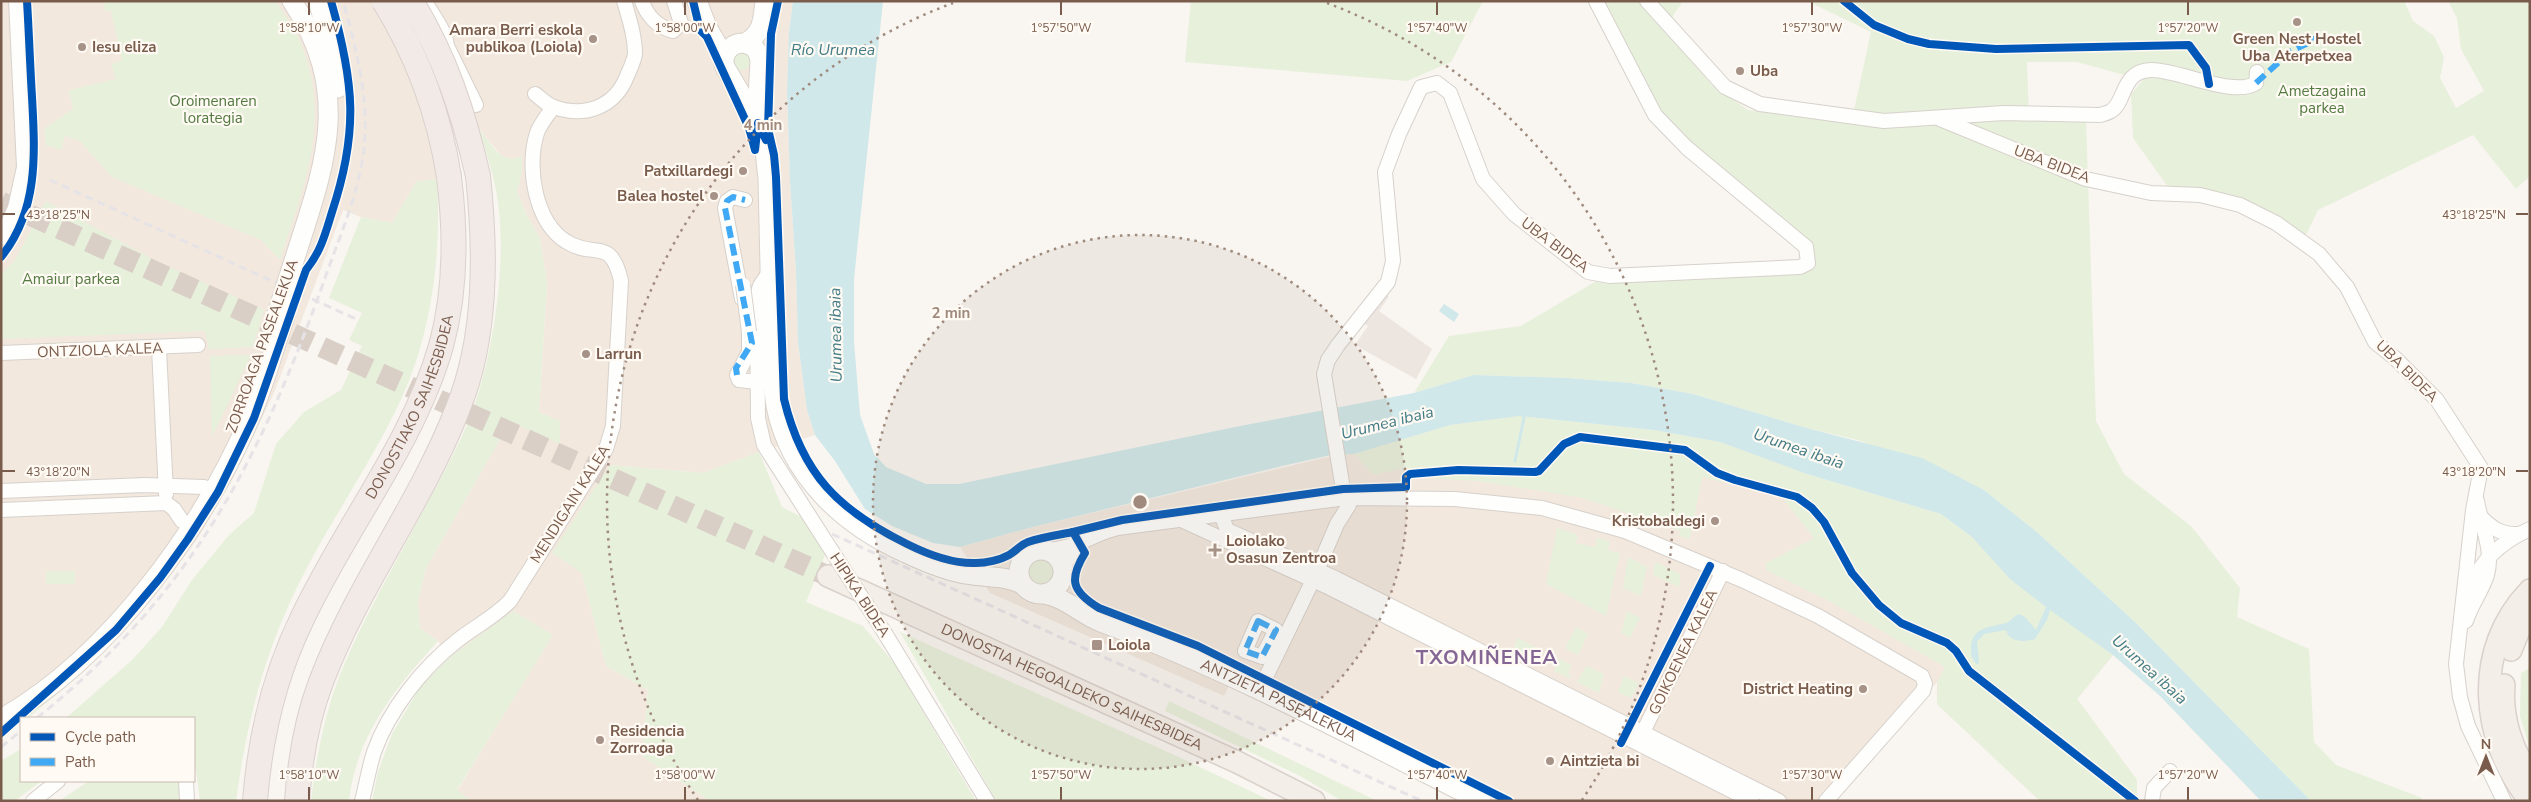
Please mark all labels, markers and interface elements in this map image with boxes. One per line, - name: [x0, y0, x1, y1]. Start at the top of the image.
- marker: Green Nest Hostel Uba Aterpetxea: [2291, 16, 2303, 28]
- text: 1°58'10"W: [278, 20, 340, 36]
- place label: Amara Berri eskola publikoa (Loiola): [449, 20, 583, 57]
- text: 1°58'00"W: [654, 20, 716, 36]
- text: 1°57'50"W: [1030, 20, 1092, 36]
- text: 1°57'40"W: [1406, 20, 1468, 36]
- text: 1°57'30"W: [1781, 20, 1843, 36]
- text: 1°57'20"W: [2157, 20, 2219, 36]
- place label: Green Nest Hostel Uba Aterpetxea: [2233, 29, 2361, 66]
- marker: Amara Berri eskola publikoa (Loiola): [587, 33, 599, 45]
- place label: Iesu eliza: [92, 37, 156, 57]
- water label: Río Urumea: [791, 39, 875, 61]
- marker: Iesu eliza: [76, 41, 88, 53]
- place label: Uba: [1750, 61, 1778, 81]
- marker: Uba: [1734, 65, 1746, 77]
- park label: Ametzagaina parkea: [2278, 81, 2366, 118]
- park label: Oroimenaren lorategia: [169, 91, 257, 128]
- text: 4 min: [744, 115, 782, 135]
- street label: UBA BIDEA: [2011, 140, 2093, 188]
- place label: Patxillardegi: [644, 161, 733, 181]
- marker: Patxillardegi: [737, 165, 749, 177]
- place label: Balea hostel: [617, 186, 704, 206]
- marker: Balea hostel: [708, 190, 720, 202]
- text: 43°18'25"N: [26, 207, 90, 223]
- text: 43°18'25"N: [2442, 207, 2506, 223]
- street label: UBA BIDEA: [1517, 213, 1593, 277]
- street label: ZORROAGA PASEALEKUA: [221, 256, 303, 436]
- park label: Amaiur parkea: [22, 269, 120, 289]
- water label: Urumea ibaia: [824, 287, 848, 383]
- text: 2 min: [932, 303, 970, 323]
- street label: DONOSTIAKO SAIHESBIDEA: [361, 313, 458, 503]
- street label: UBA BIDEA: [2372, 336, 2443, 407]
- street label: ONTZIOLA KALEA: [37, 338, 163, 362]
- place label: Larrun: [596, 344, 642, 364]
- marker: Larrun: [580, 348, 592, 360]
- water label: Urumea ibaia: [1339, 401, 1436, 445]
- water label: Urumea ibaia: [1750, 423, 1847, 475]
- street label: MENDIGAIN KALEA: [526, 441, 614, 567]
- text: 43°18'20"N: [26, 464, 90, 480]
- text: 43°18'20"N: [2442, 464, 2506, 480]
- centre of rings: [1131, 493, 1149, 511]
- place label: Kristobaldegi: [1612, 511, 1705, 531]
- marker: Kristobaldegi: [1709, 515, 1721, 527]
- place label: Loiolako Osasun Zentroa: [1226, 531, 1336, 568]
- marker: Loiolako Osasun Zentroa: [1208, 543, 1222, 557]
- street label: HIPIKA BIDEA: [825, 549, 895, 641]
- street label: GOIKOENEA KALEA: [1644, 586, 1722, 718]
- street label: DONOSTIA HEGOALDEKO SAIHESBIDEA: [938, 619, 1206, 755]
- water label: Urumea ibaia: [2107, 630, 2192, 710]
- place label: Loiola: [1108, 635, 1150, 655]
- marker: Loiola: [1090, 638, 1104, 652]
- district label: TXOMIÑENEA: [1416, 644, 1558, 671]
- street label: ANTZIETA PASEALEKUA: [1197, 654, 1360, 746]
- place label: District Heating: [1743, 679, 1853, 699]
- marker: District Heating: [1857, 683, 1869, 695]
- legend: [20, 717, 195, 782]
- place label: Residencia Zorroaga: [610, 721, 684, 758]
- text: Cycle path: [65, 727, 136, 747]
- north arrow: [2461, 732, 2511, 782]
- marker: Residencia Zorroaga: [594, 734, 606, 746]
- text: N: [2481, 735, 2491, 754]
- place label: Aintzieta bi: [1560, 751, 1639, 771]
- text: Path: [65, 752, 96, 772]
- marker: Aintzieta bi: [1544, 755, 1556, 767]
- text: 1°58'10"W: [278, 767, 340, 783]
- text: 1°58'00"W: [654, 767, 716, 783]
- text: 1°57'50"W: [1030, 767, 1092, 783]
- text: 1°57'40"W: [1406, 767, 1468, 783]
- text: 1°57'30"W: [1781, 767, 1843, 783]
- text: 1°57'20"W: [2157, 767, 2219, 783]

